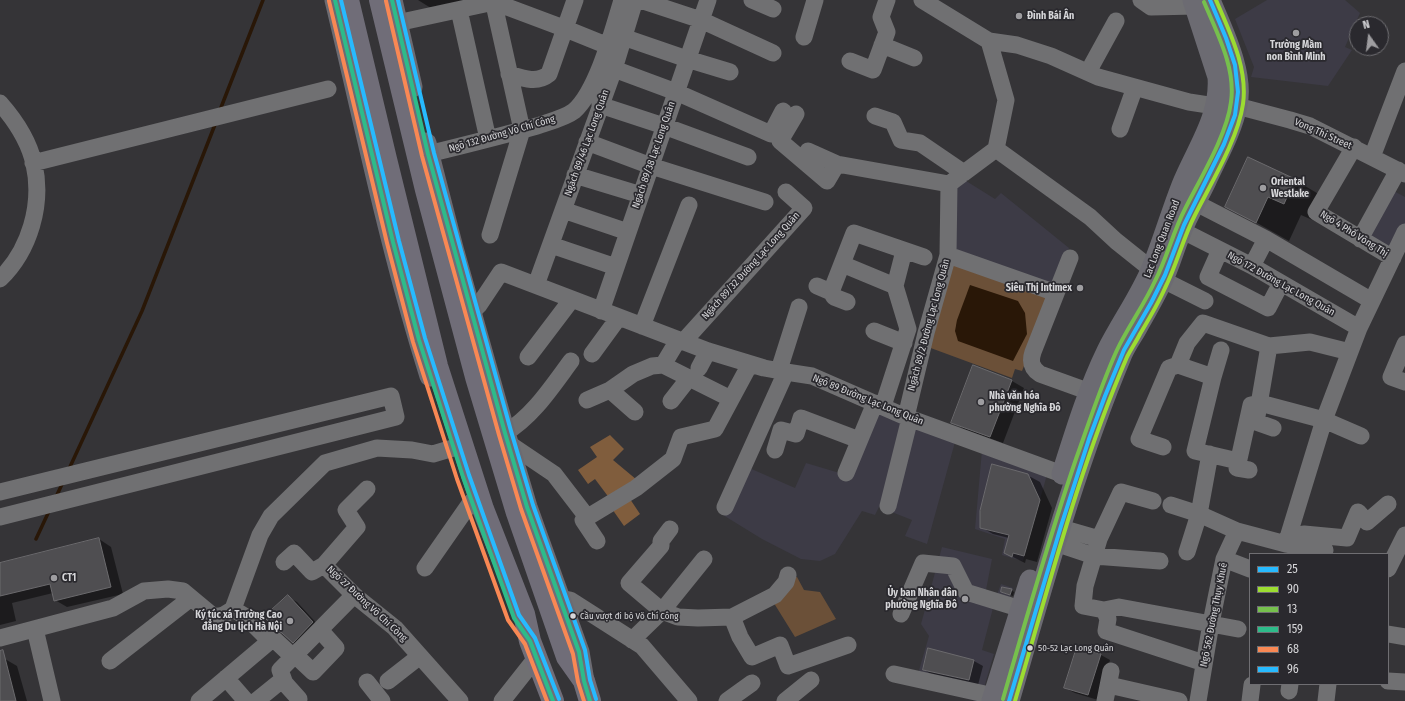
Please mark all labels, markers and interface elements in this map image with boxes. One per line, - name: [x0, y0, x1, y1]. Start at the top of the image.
- place label: Đình Bái Ân: [1027, 10, 1074, 22]
- marker: Đình Bái Ân: [1014, 11, 1024, 21]
- north arrow: [1349, 16, 1389, 56]
- text: N: [1361, 18, 1371, 32]
- marker: Trường Mầm non Bình Minh: [1291, 28, 1301, 38]
- place label: Trường Mầm non Bình Minh: [1267, 39, 1325, 62]
- street label: Ngách 89/46 Lạc Long Quân: [562, 88, 612, 198]
- street label: Ngách 89/38 Lạc Long Quân: [630, 100, 678, 210]
- street label: Ngõ 132 Đường Võ Chí Công: [447, 113, 557, 155]
- street label: Vong Thi Street: [1292, 116, 1354, 152]
- place label: Oriental Westlake: [1271, 176, 1309, 200]
- marker: Oriental Westlake: [1258, 183, 1268, 193]
- street label: Lac Long Quan Road: [1142, 198, 1182, 280]
- street label: Ngõ 4 Phố Võng Thị: [1318, 208, 1390, 260]
- street label: Ngách 89/32 Đường Lạc Long Quân: [699, 210, 803, 322]
- street label: Ngõ 172 Đường Lạc Long Quân: [1225, 249, 1337, 319]
- street label: Ngách 89/2 Đường Lạc Long Quân: [906, 258, 952, 392]
- place label: Siêu Thị Intimex: [1006, 282, 1072, 294]
- marker: Siêu Thị Intimex: [1075, 283, 1085, 293]
- street label: Ngõ 89 Đường Lạc Long Quân: [811, 372, 925, 428]
- place label: Nhà văn hóa phường Nghĩa Đô: [989, 390, 1061, 414]
- marker: Nhà văn hóa phường Nghĩa Đô: [976, 397, 986, 407]
- legend: [1249, 553, 1389, 685]
- street label: Ngõ 562 Đường Thụy Khuê: [1198, 562, 1230, 668]
- text: 25: [1287, 562, 1298, 576]
- street label: Ngõ 27 Đường Võ Chí Công: [324, 564, 410, 644]
- place label: CT1: [62, 572, 76, 584]
- marker: CT1: [49, 573, 59, 583]
- text: 90: [1287, 582, 1299, 596]
- place label: Ủy ban Nhân dân phường Nghĩa Đô: [885, 587, 957, 610]
- marker: Ủy ban Nhân dân phường Nghĩa Đô: [960, 594, 970, 604]
- text: 13: [1287, 602, 1297, 616]
- place label: Ký túc xá Trường Cao đẳng Du lịch Hà Nội: [195, 609, 282, 632]
- marker: Cầu vượt đi bộ Võ Chí Công: [568, 611, 578, 621]
- place label: Cầu vượt đi bộ Võ Chí Công: [580, 611, 678, 621]
- marker: Ký túc xá Trường Cao đẳng Du lịch Hà Nội: [285, 616, 295, 626]
- text: 159: [1287, 622, 1303, 636]
- text: 68: [1287, 642, 1299, 656]
- marker: 50-52 Lạc Long Quân: [1025, 643, 1035, 653]
- place label: 50-52 Lạc Long Quân: [1038, 643, 1114, 653]
- text: 96: [1287, 662, 1299, 676]

